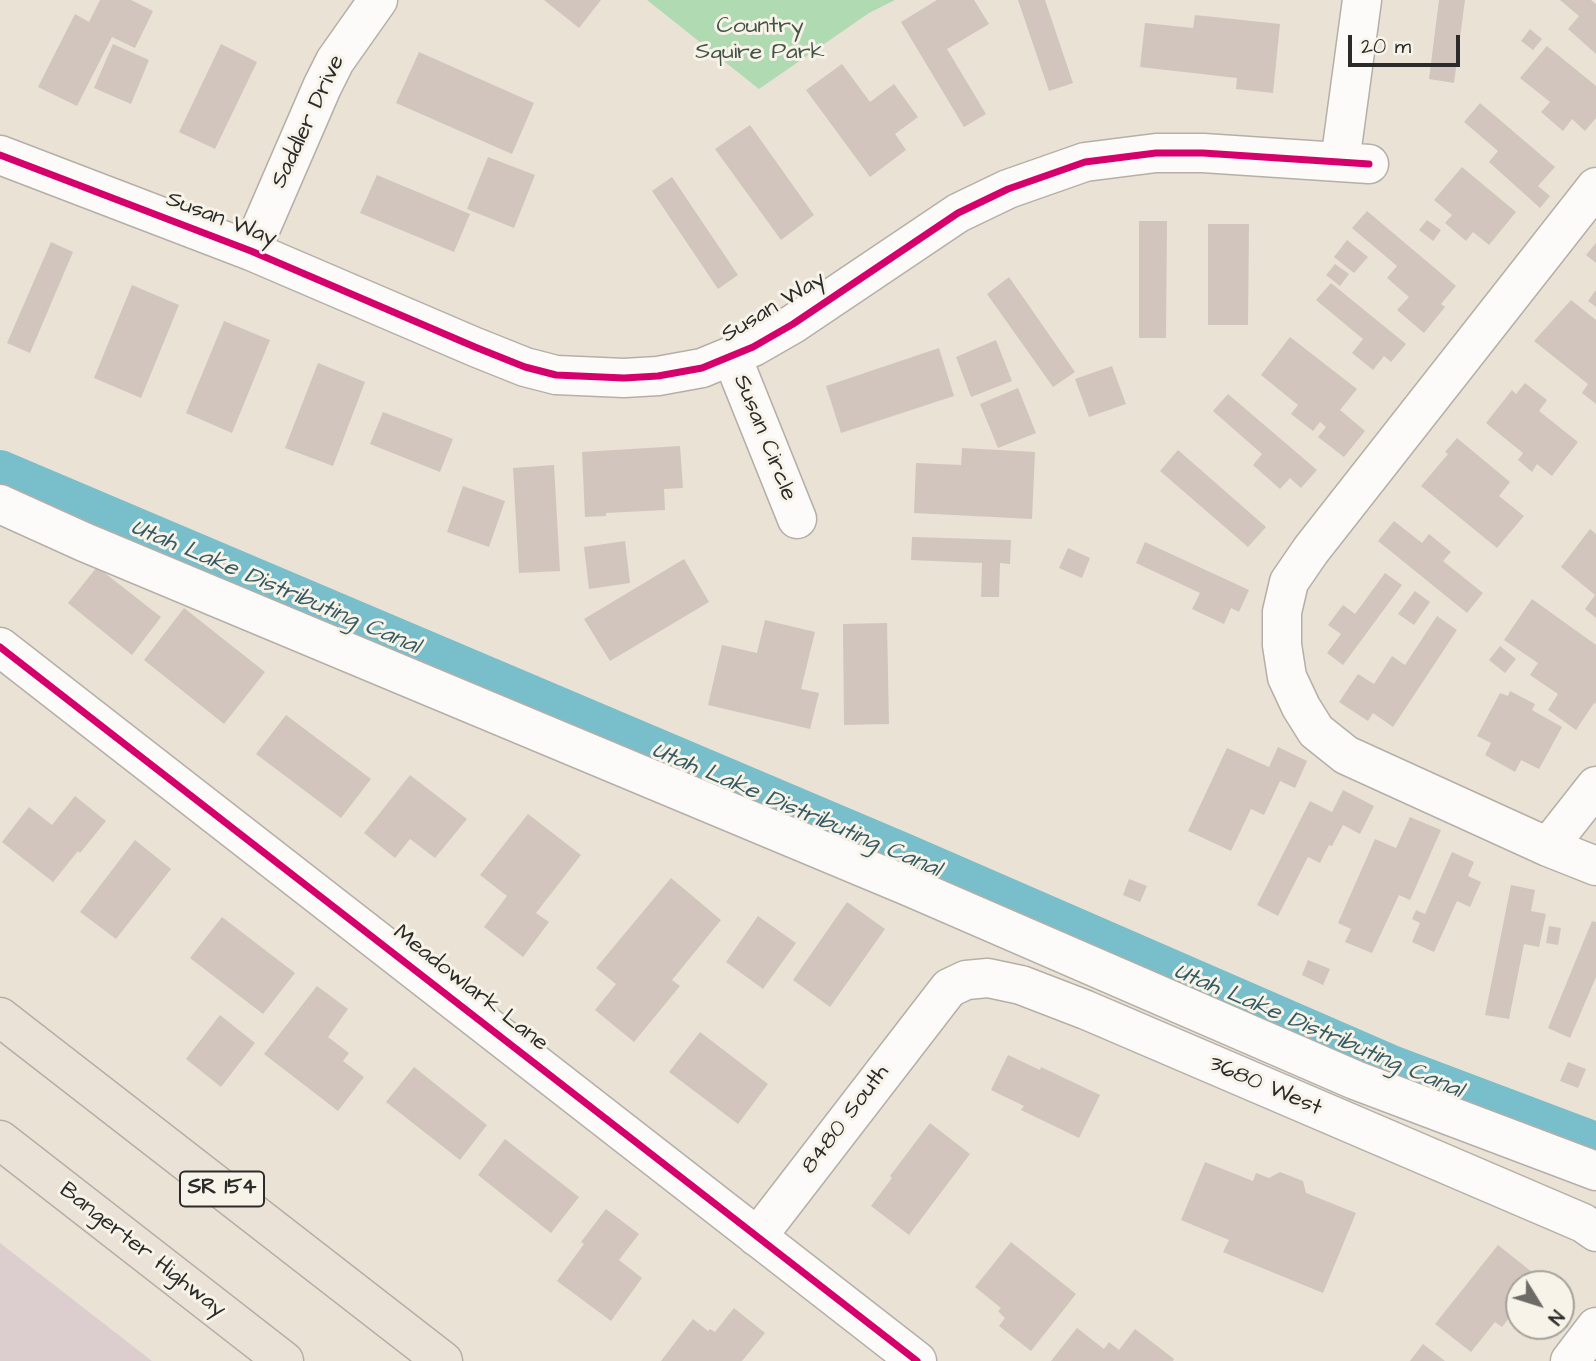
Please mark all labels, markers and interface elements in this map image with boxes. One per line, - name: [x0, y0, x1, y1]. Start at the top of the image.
- park label: Country Squire Park: [695, 13, 825, 67]
- scale bar: [1351, 21, 1463, 65]
- text: 20 m: [1361, 32, 1411, 61]
- street label: Saddler Drive: [266, 51, 352, 193]
- street label: Susan Way: [162, 186, 280, 254]
- street label: Susan Way: [717, 266, 831, 350]
- street label: Susan Circle: [726, 371, 802, 505]
- water label: Utah Lake Distributing Canal: [126, 514, 424, 662]
- water label: Utah Lake Distributing Canal: [647, 737, 945, 885]
- street label: Meadowlark Lane: [387, 920, 553, 1058]
- water label: Utah Lake Distributing Canal: [1169, 958, 1467, 1106]
- street label: 3680 West: [1205, 1051, 1325, 1123]
- street label: 8480 South: [796, 1060, 896, 1180]
- road number: SR 154: [180, 1172, 264, 1206]
- street label: Bangerter Highway: [53, 1177, 231, 1325]
- north arrow: [1505, 1270, 1575, 1340]
- text: N: [1541, 1304, 1570, 1330]

